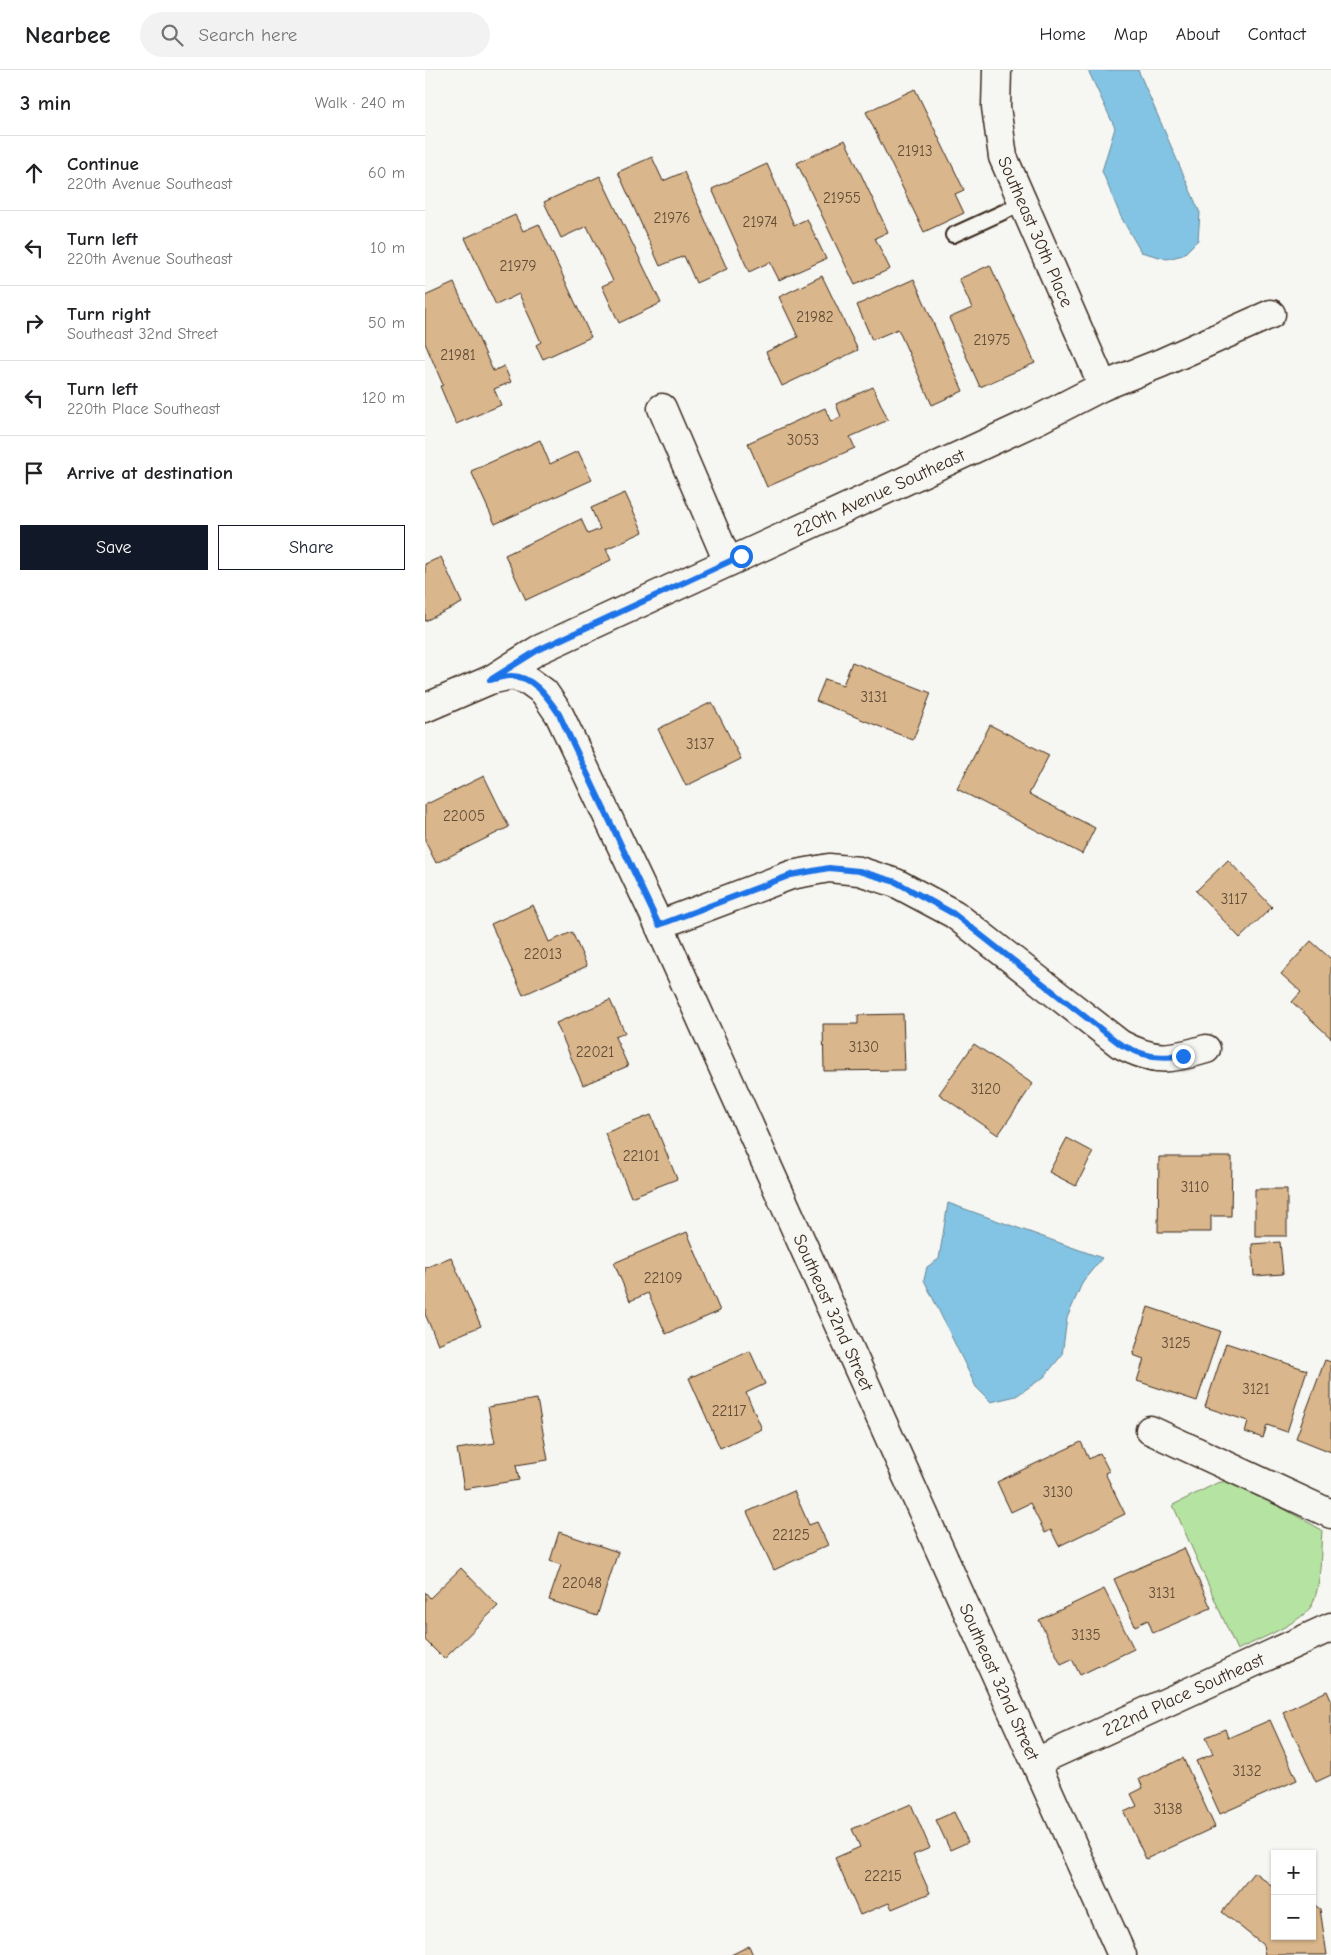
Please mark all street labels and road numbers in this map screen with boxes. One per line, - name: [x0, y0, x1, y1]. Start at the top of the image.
- street label: Southeast 30th Place: [993, 153, 1078, 310]
- street label: 220th Avenue Southeast: [790, 444, 969, 541]
- street label: Southeast 32nd Street: [789, 1231, 878, 1395]
- street label: Southeast 32nd Street: [955, 1600, 1044, 1764]
- street label: 222nd Place Southeast: [1099, 1648, 1268, 1741]

